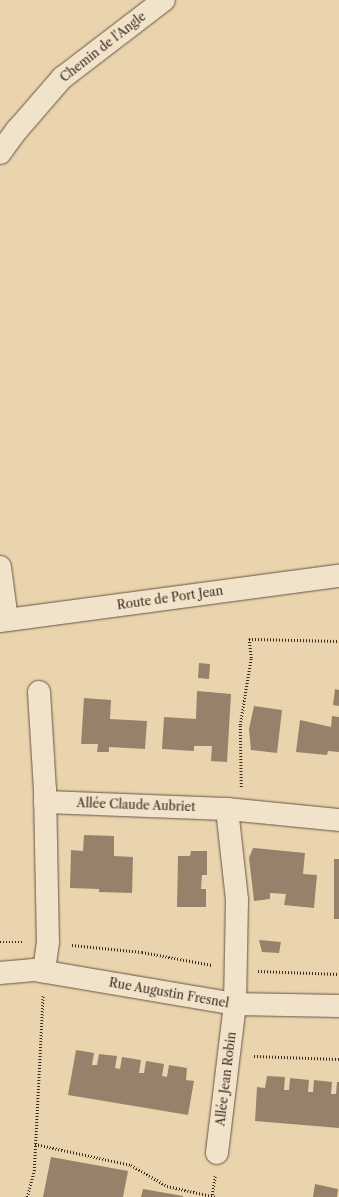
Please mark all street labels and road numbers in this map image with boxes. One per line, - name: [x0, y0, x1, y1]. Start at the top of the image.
- street label: Chemin de l'Angle: [57, 9, 149, 85]
- street label: Route de Port Jean: [116, 583, 224, 613]
- street label: Allée Claude Aubriet: [76, 796, 196, 814]
- street label: Rue Augustin Fresnel: [108, 975, 230, 1011]
- street label: Allée Jean Robin: [213, 1031, 239, 1127]

